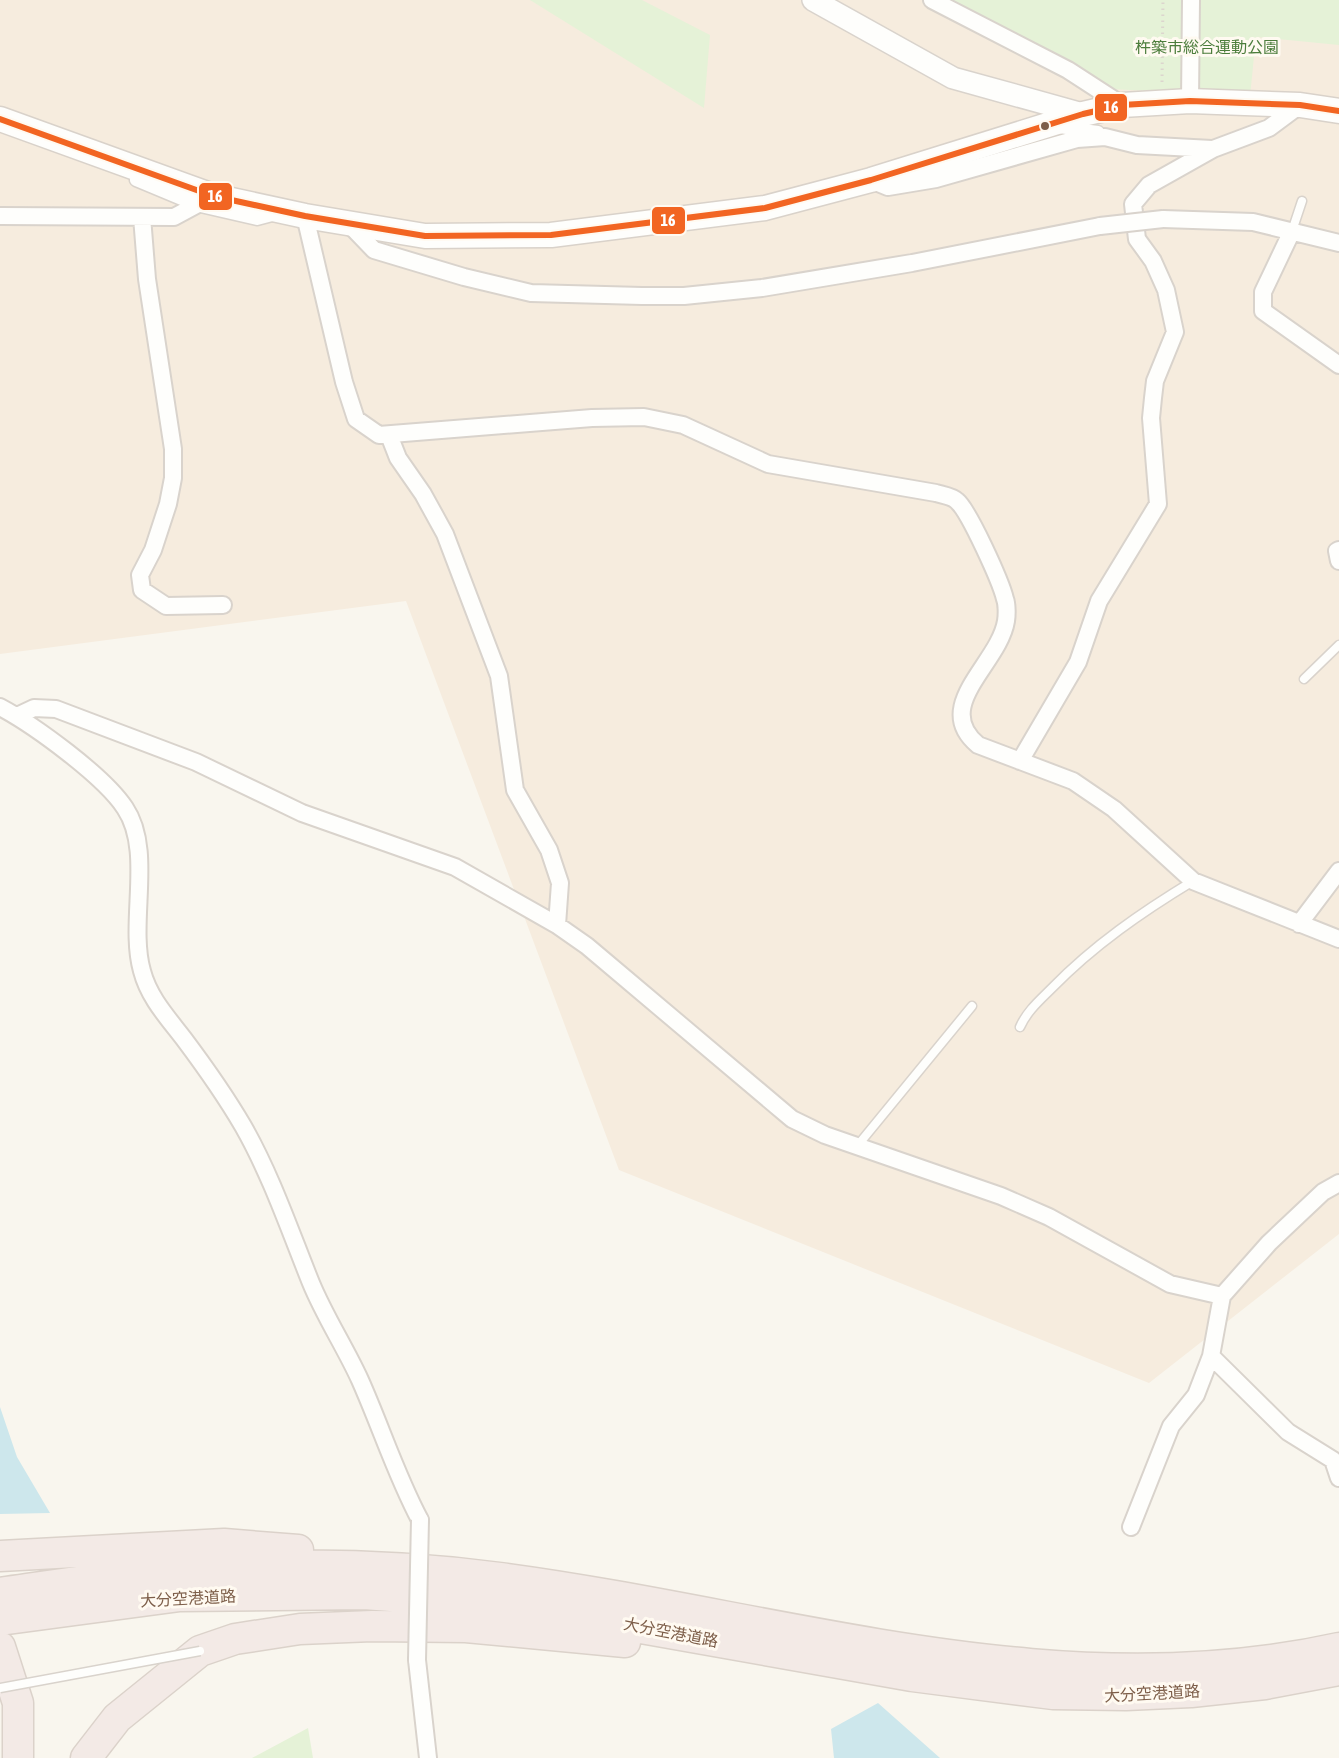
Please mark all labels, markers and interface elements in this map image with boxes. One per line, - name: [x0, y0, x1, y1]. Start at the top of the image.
- park label: 杵築市総合運動公園: [1135, 38, 1279, 56]
- line badge: 16: [1094, 93, 1128, 122]
- text: 16: [1103, 98, 1119, 116]
- unlabelled marker: [1039, 120, 1051, 132]
- line badge: 16: [198, 182, 233, 211]
- text: 16: [207, 187, 223, 205]
- line badge: 16: [651, 206, 686, 235]
- text: 16: [660, 211, 676, 229]
- street label: 大分空港道路: [140, 1586, 236, 1610]
- street label: 大分空港道路: [622, 1614, 720, 1650]
- street label: 大分空港道路: [1104, 1681, 1200, 1705]

